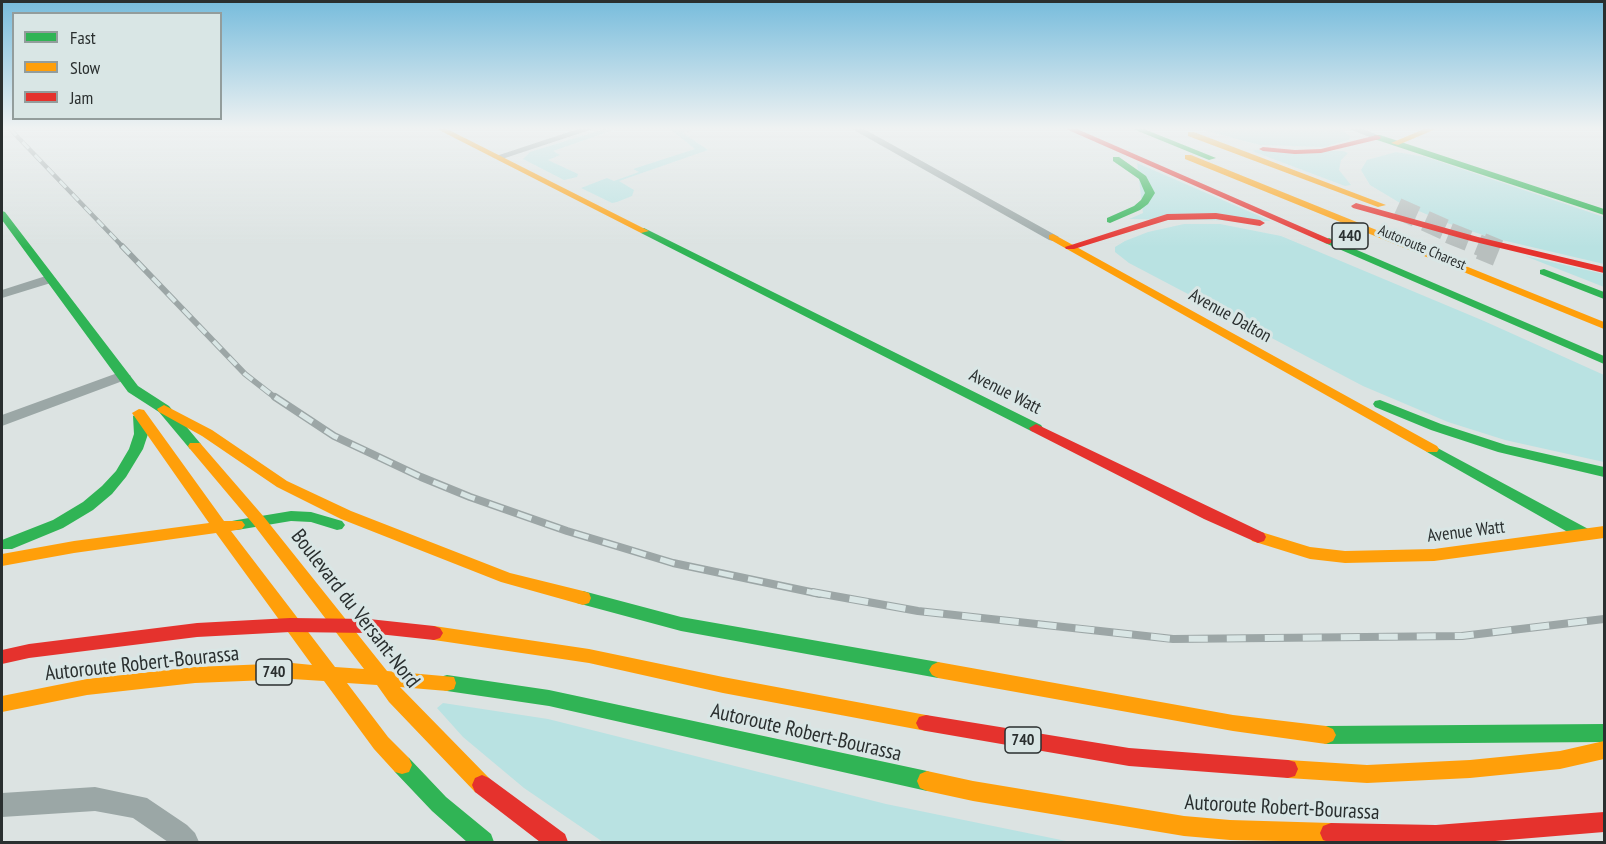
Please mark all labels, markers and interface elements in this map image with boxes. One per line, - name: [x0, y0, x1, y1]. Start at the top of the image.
- legend: [12, 12, 222, 120]
- text: Fast: [70, 26, 96, 49]
- text: Slow: [70, 56, 100, 79]
- text: Jam: [70, 86, 93, 109]
- street label: Autoroute Charest: [1375, 221, 1469, 275]
- road number: 440: [1332, 223, 1368, 249]
- street label: Avenue Dalton: [1185, 285, 1275, 347]
- street label: Avenue Watt: [965, 365, 1045, 419]
- street label: Avenue Watt: [1426, 517, 1506, 547]
- street label: Boulevard du Versant-Nord: [285, 525, 425, 693]
- street label: Autoroute Robert-Bourassa: [44, 641, 240, 687]
- road number: 740: [256, 659, 292, 685]
- street label: Autoroute Robert-Bourassa: [708, 699, 904, 767]
- road number: 740: [1005, 727, 1041, 753]
- street label: Autoroute Robert-Bourassa: [1184, 790, 1380, 826]

